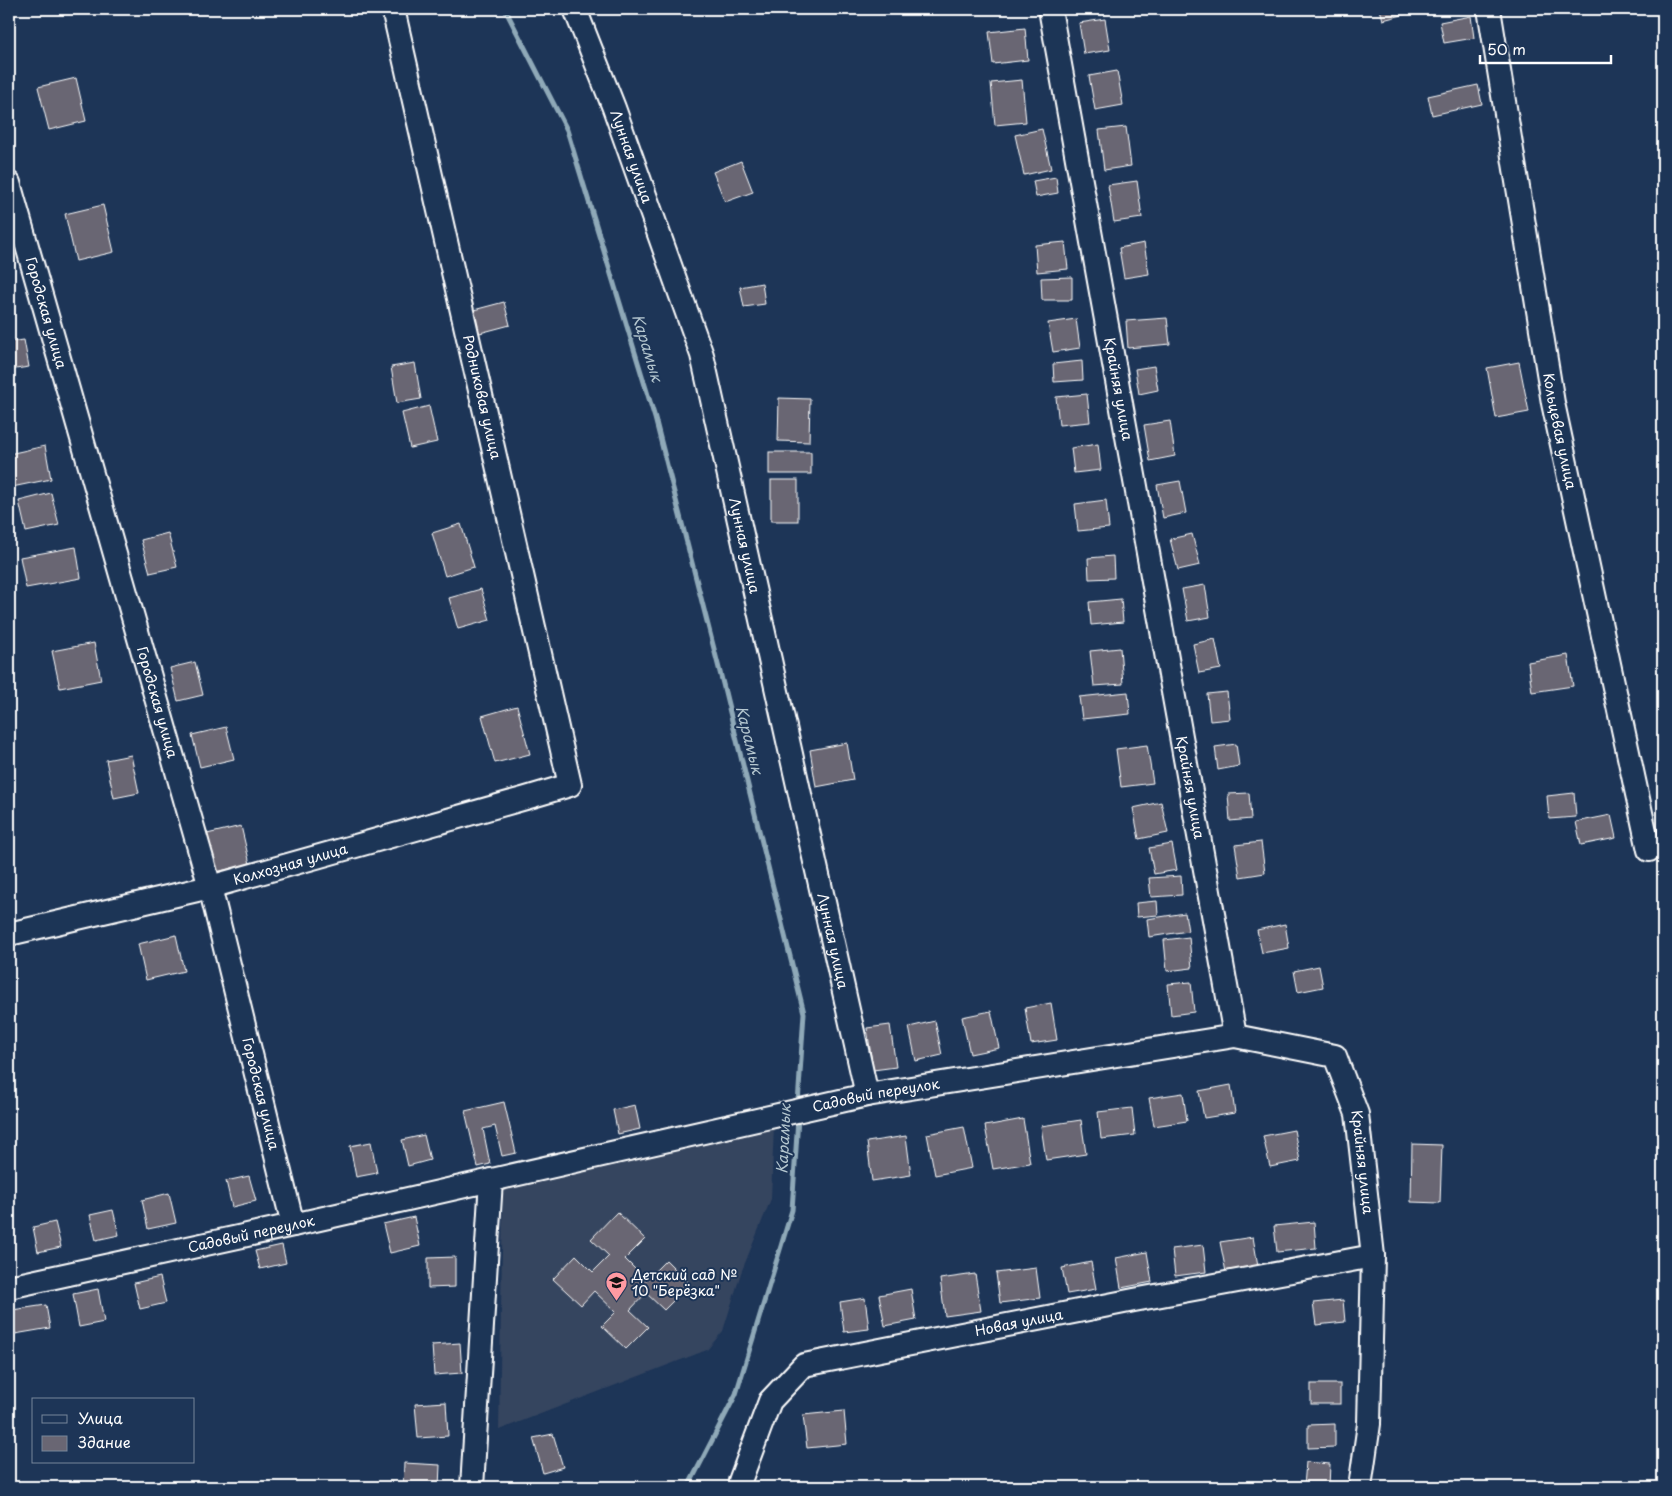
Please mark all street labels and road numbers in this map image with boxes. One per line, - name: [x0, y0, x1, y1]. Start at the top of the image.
- street label: Лунная улица: [606, 107, 658, 206]
- street label: Городская улица: [21, 254, 73, 371]
- street label: Родниковая улица: [458, 333, 507, 461]
- street label: Крайняя улица: [1099, 336, 1139, 442]
- street label: Кольцевая улица: [1538, 371, 1582, 491]
- street label: Лунная улица: [724, 496, 766, 596]
- street label: Городская улица: [132, 644, 184, 761]
- street label: Крайняя улица: [1171, 734, 1210, 841]
- street label: Колхозная улица: [231, 838, 350, 890]
- street label: Лунная улица: [812, 891, 854, 991]
- street label: Городская улица: [237, 1035, 285, 1152]
- street label: Садовый переулок: [810, 1072, 942, 1117]
- street label: Крайняя улица: [1347, 1109, 1379, 1215]
- street label: Садовый переулок: [186, 1209, 317, 1258]
- street label: Новая улица: [973, 1303, 1065, 1341]

